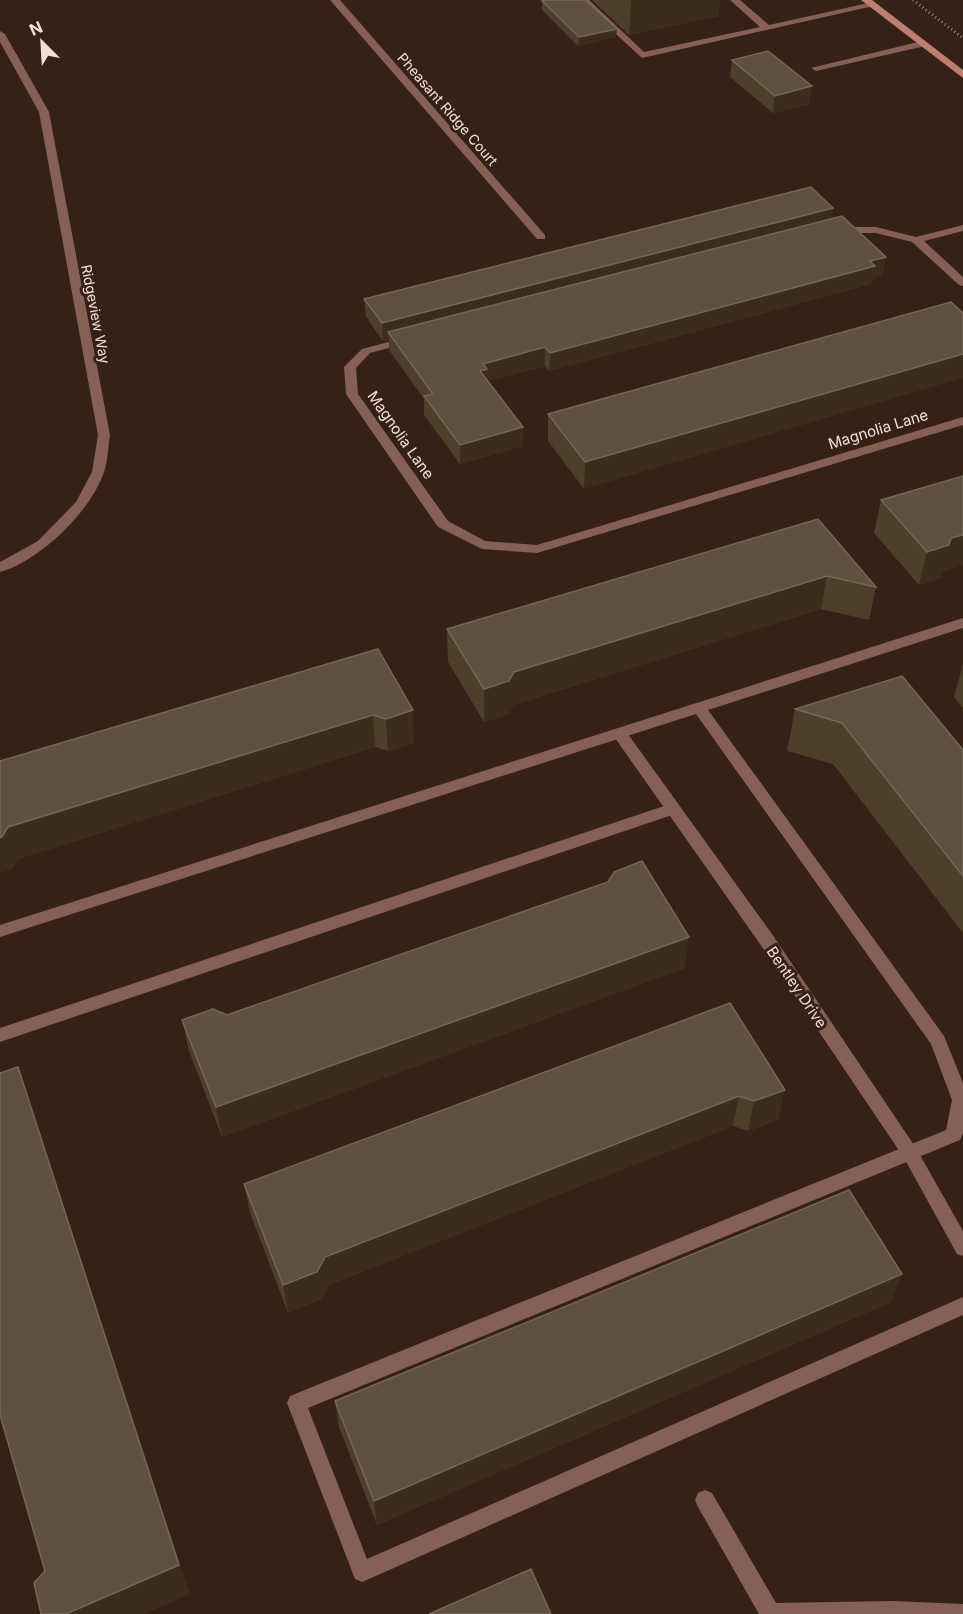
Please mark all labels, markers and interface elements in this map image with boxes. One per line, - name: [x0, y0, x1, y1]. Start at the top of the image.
- north arrow: [12, 12, 72, 72]
- text: N: [26, 17, 46, 40]
- street label: Pheasant Ridge Court: [394, 49, 502, 169]
- street label: Ridgeview Way: [78, 263, 114, 365]
- street label: Magnolia Lane: [364, 387, 438, 483]
- street label: Magnolia Lane: [826, 405, 930, 453]
- street label: Bentley Drive: [763, 943, 831, 1031]

